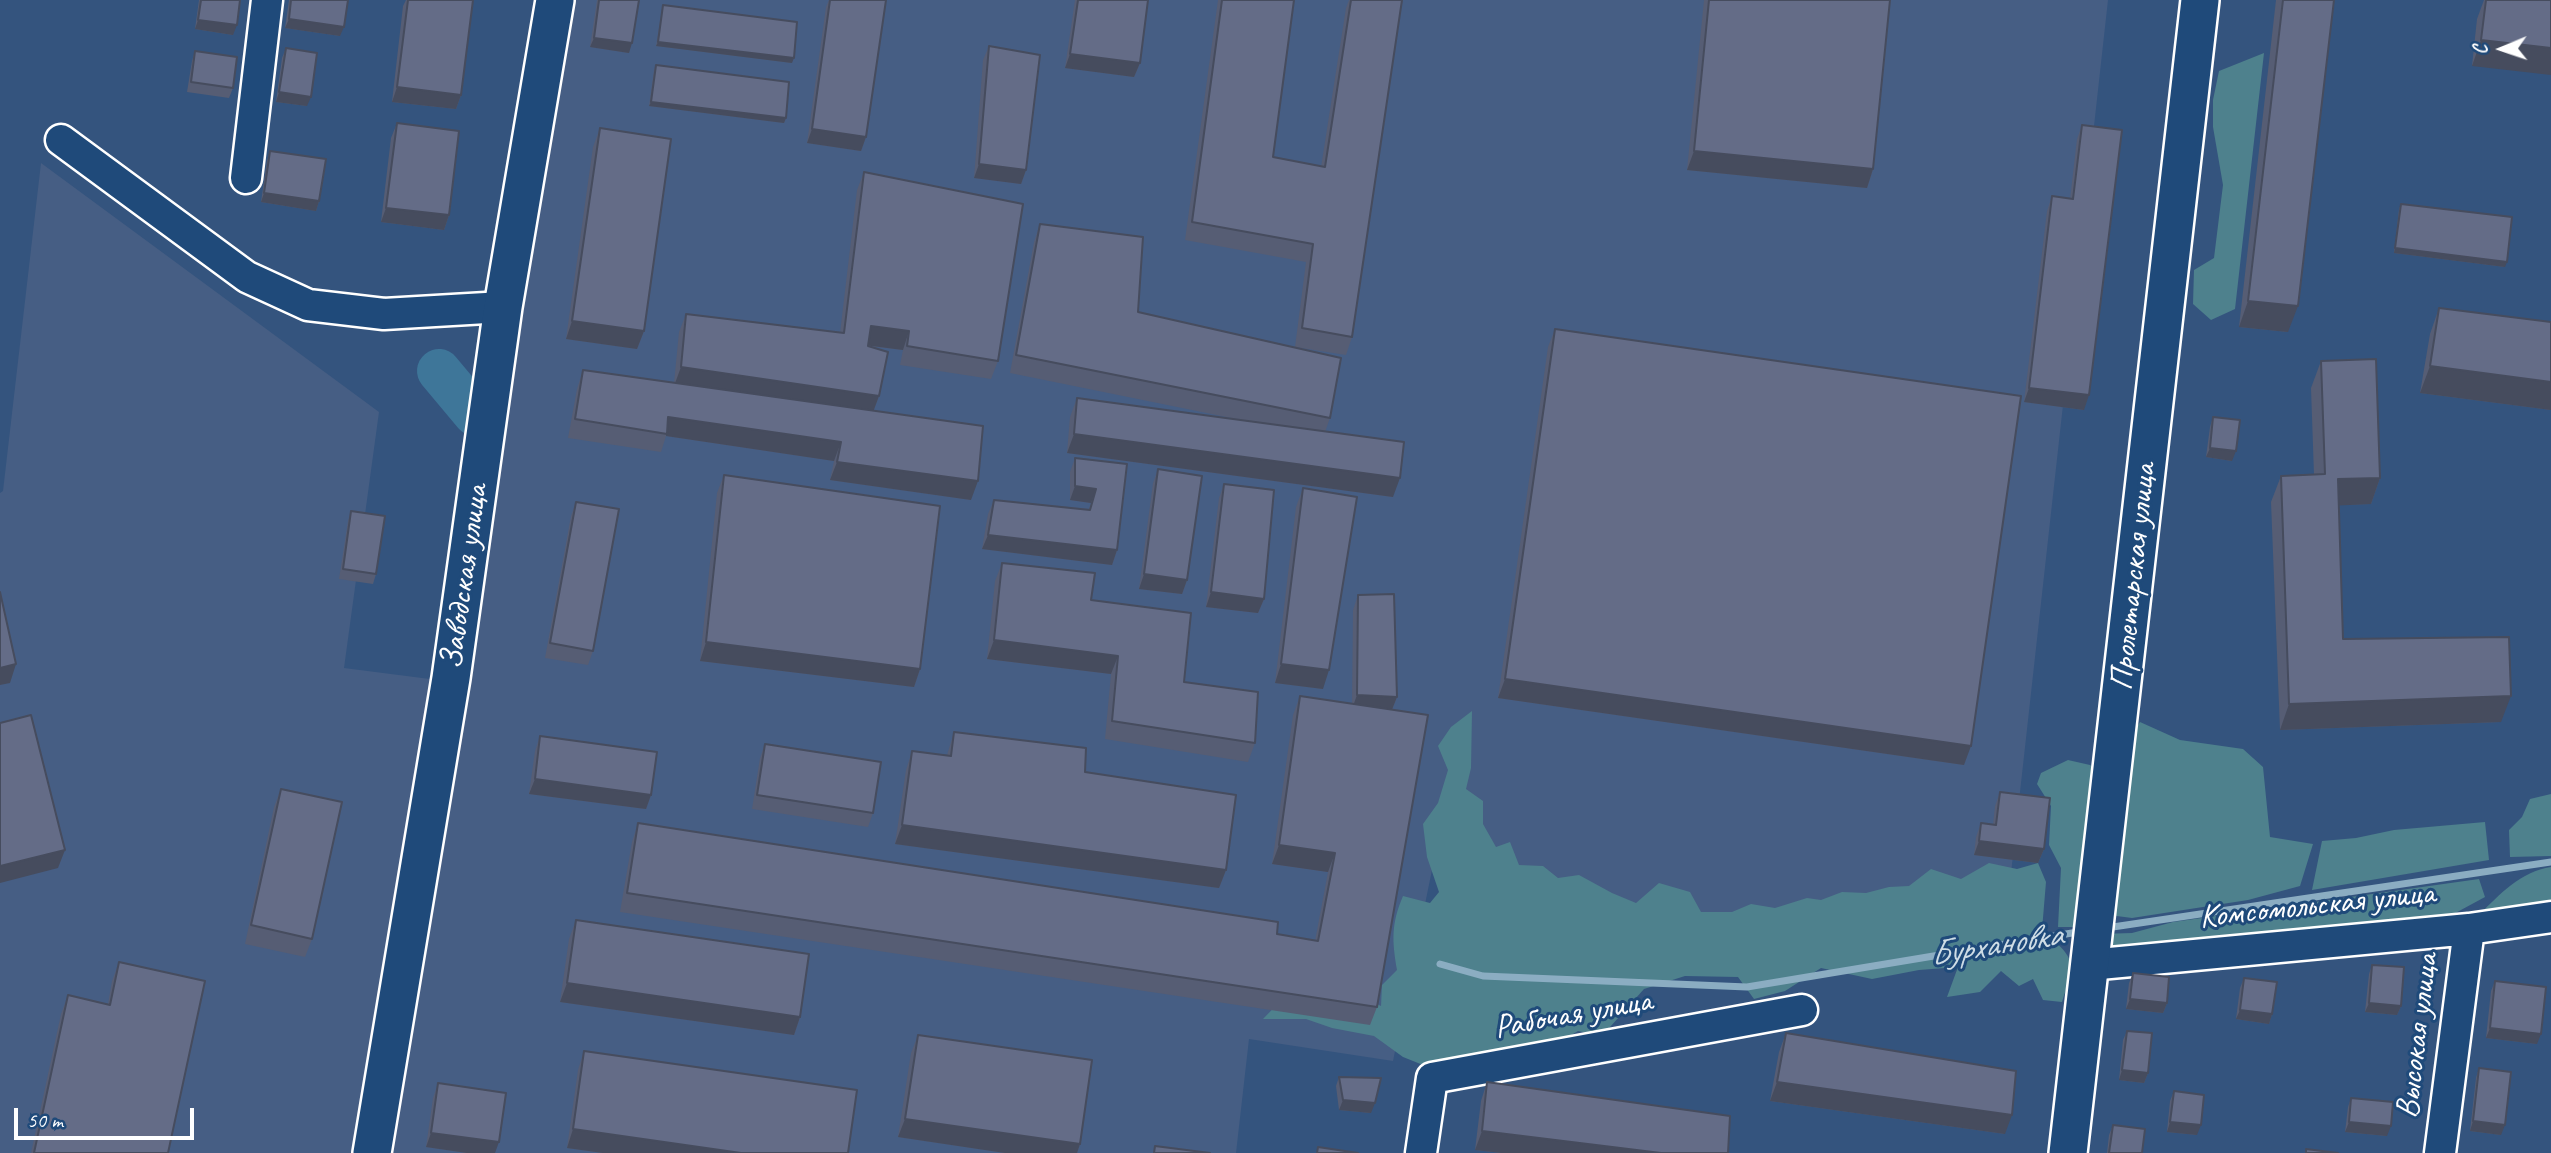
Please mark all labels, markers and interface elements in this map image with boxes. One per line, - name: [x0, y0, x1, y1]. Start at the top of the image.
- north arrow: [2467, 14, 2537, 84]
- text: С: [2469, 45, 2493, 55]
- street label: Пролетарская улица: [2102, 462, 2166, 692]
- street label: Заводская улица: [432, 482, 498, 672]
- street label: Комсомольская улица: [2197, 874, 2437, 938]
- water label: Бурхановка: [1927, 915, 2065, 977]
- street label: Высокая улица: [2388, 951, 2448, 1121]
- street label: Рабочая улица: [1491, 982, 1655, 1048]
- scale bar: [18, 1094, 198, 1138]
- text: 50 m: [27, 1107, 63, 1133]

